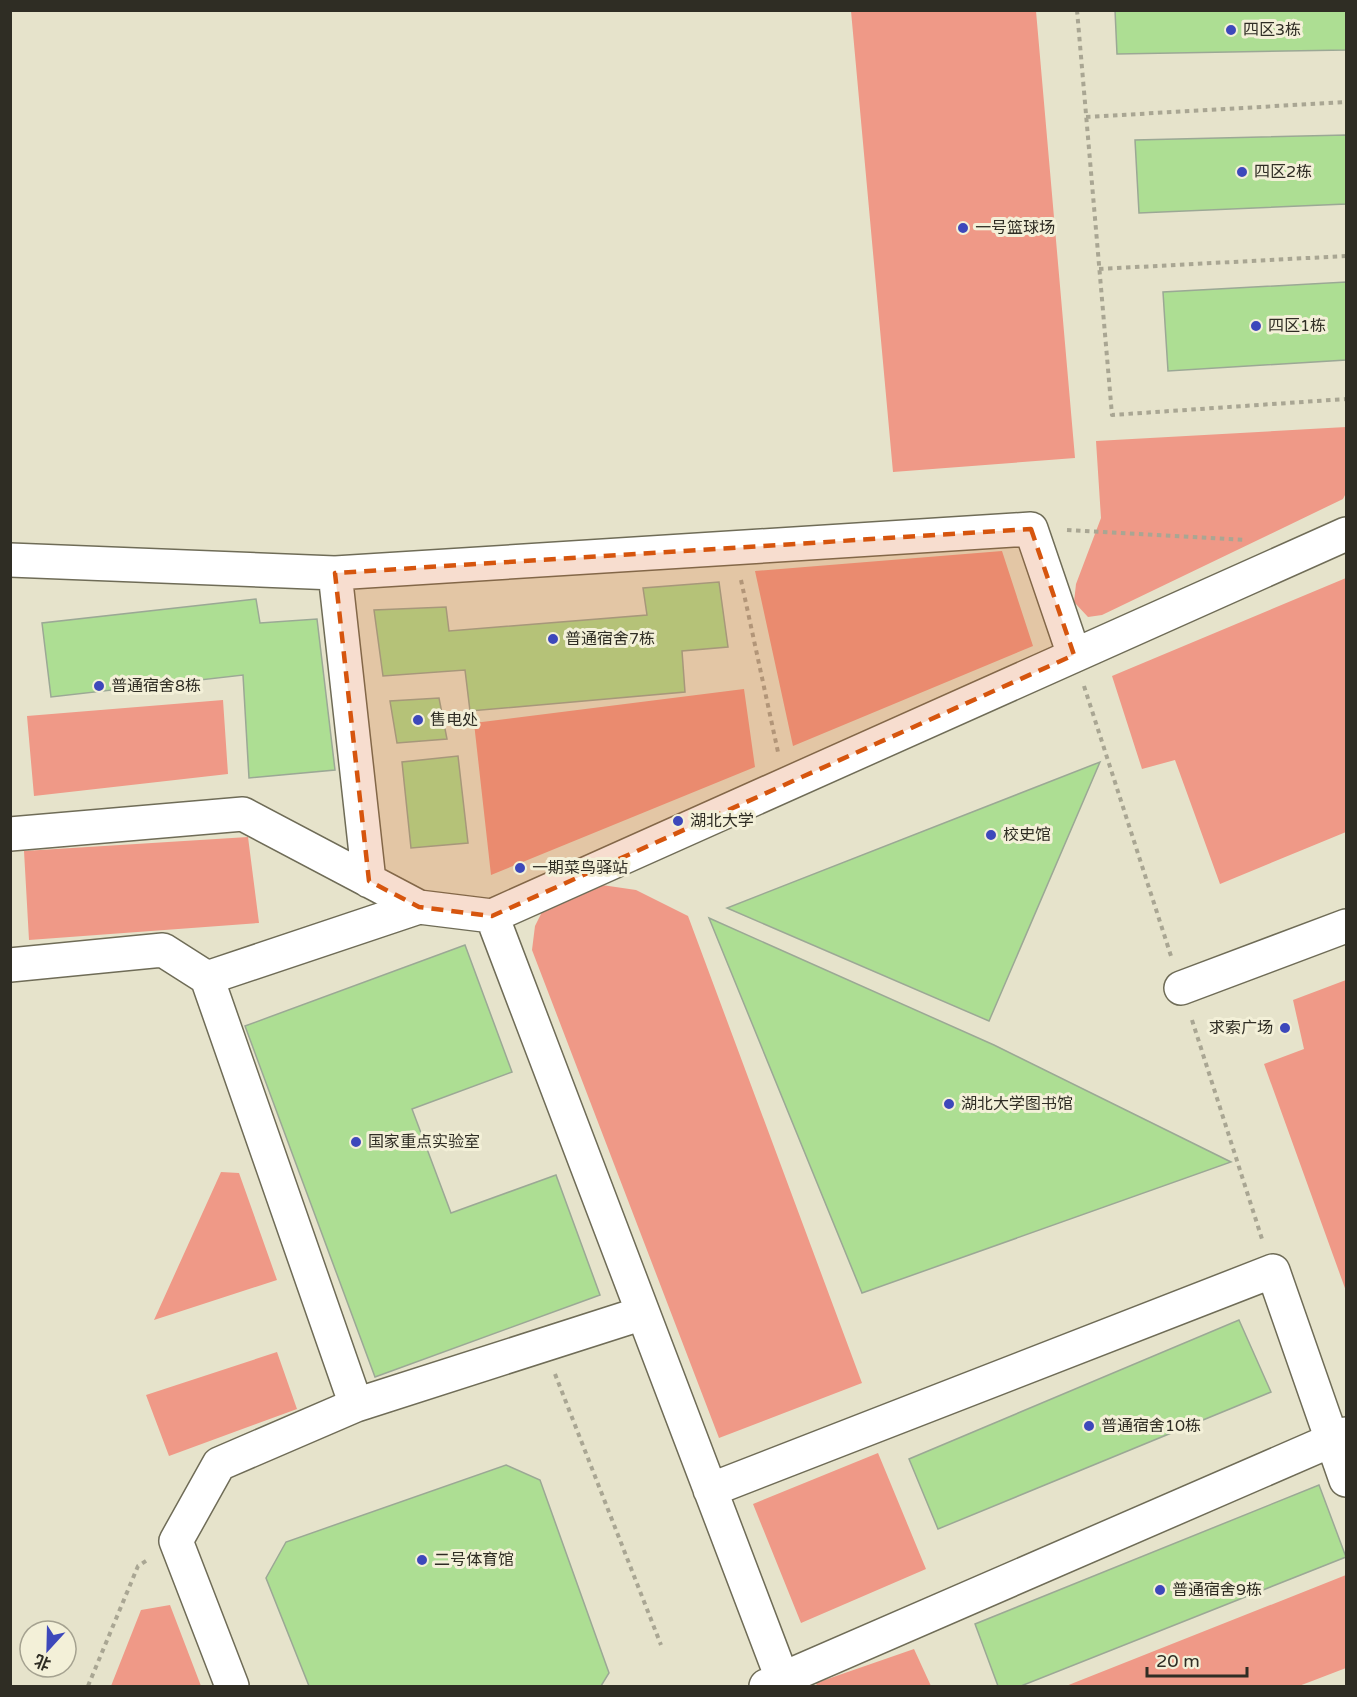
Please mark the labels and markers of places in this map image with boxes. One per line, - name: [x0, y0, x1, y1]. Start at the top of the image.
- place label: 四区3栋: [1243, 20, 1301, 40]
- marker: 四区3栋: [1224, 23, 1238, 37]
- place label: 四区2栋: [1254, 162, 1312, 182]
- marker: 四区2栋: [1235, 165, 1249, 179]
- place label: 一号篮球场: [975, 218, 1055, 238]
- marker: 一号篮球场: [956, 221, 970, 235]
- place label: 四区1栋: [1268, 316, 1326, 336]
- marker: 四区1栋: [1249, 319, 1263, 333]
- place label: 普通宿舍7栋: [565, 629, 655, 649]
- marker: 普通宿舍7栋: [546, 632, 560, 646]
- place label: 普通宿舍8栋: [111, 676, 201, 696]
- marker: 普通宿舍8栋: [92, 679, 106, 693]
- place label: 售电处: [430, 710, 478, 730]
- marker: 售电处: [411, 713, 425, 727]
- place label: 湖北大学: [690, 811, 754, 831]
- marker: 湖北大学: [671, 814, 685, 828]
- place label: 校史馆: [1003, 825, 1051, 845]
- marker: 校史馆: [984, 828, 998, 842]
- place label: 一期菜鸟驿站: [532, 858, 628, 878]
- marker: 一期菜鸟驿站: [513, 861, 527, 875]
- place label: 求索广场: [1209, 1018, 1273, 1038]
- marker: 求索广场: [1278, 1021, 1292, 1035]
- place label: 湖北大学图书馆: [961, 1094, 1073, 1114]
- marker: 湖北大学图书馆: [942, 1097, 956, 1111]
- place label: 国家重点实验室: [368, 1132, 480, 1152]
- marker: 国家重点实验室: [349, 1135, 363, 1149]
- place label: 普通宿舍10栋: [1101, 1416, 1201, 1436]
- marker: 普通宿舍10栋: [1082, 1419, 1096, 1433]
- place label: 二号体育馆: [434, 1550, 514, 1570]
- marker: 二号体育馆: [415, 1553, 429, 1567]
- place label: 普通宿舍9栋: [1172, 1580, 1262, 1600]
- marker: 普通宿舍9栋: [1153, 1583, 1167, 1597]

